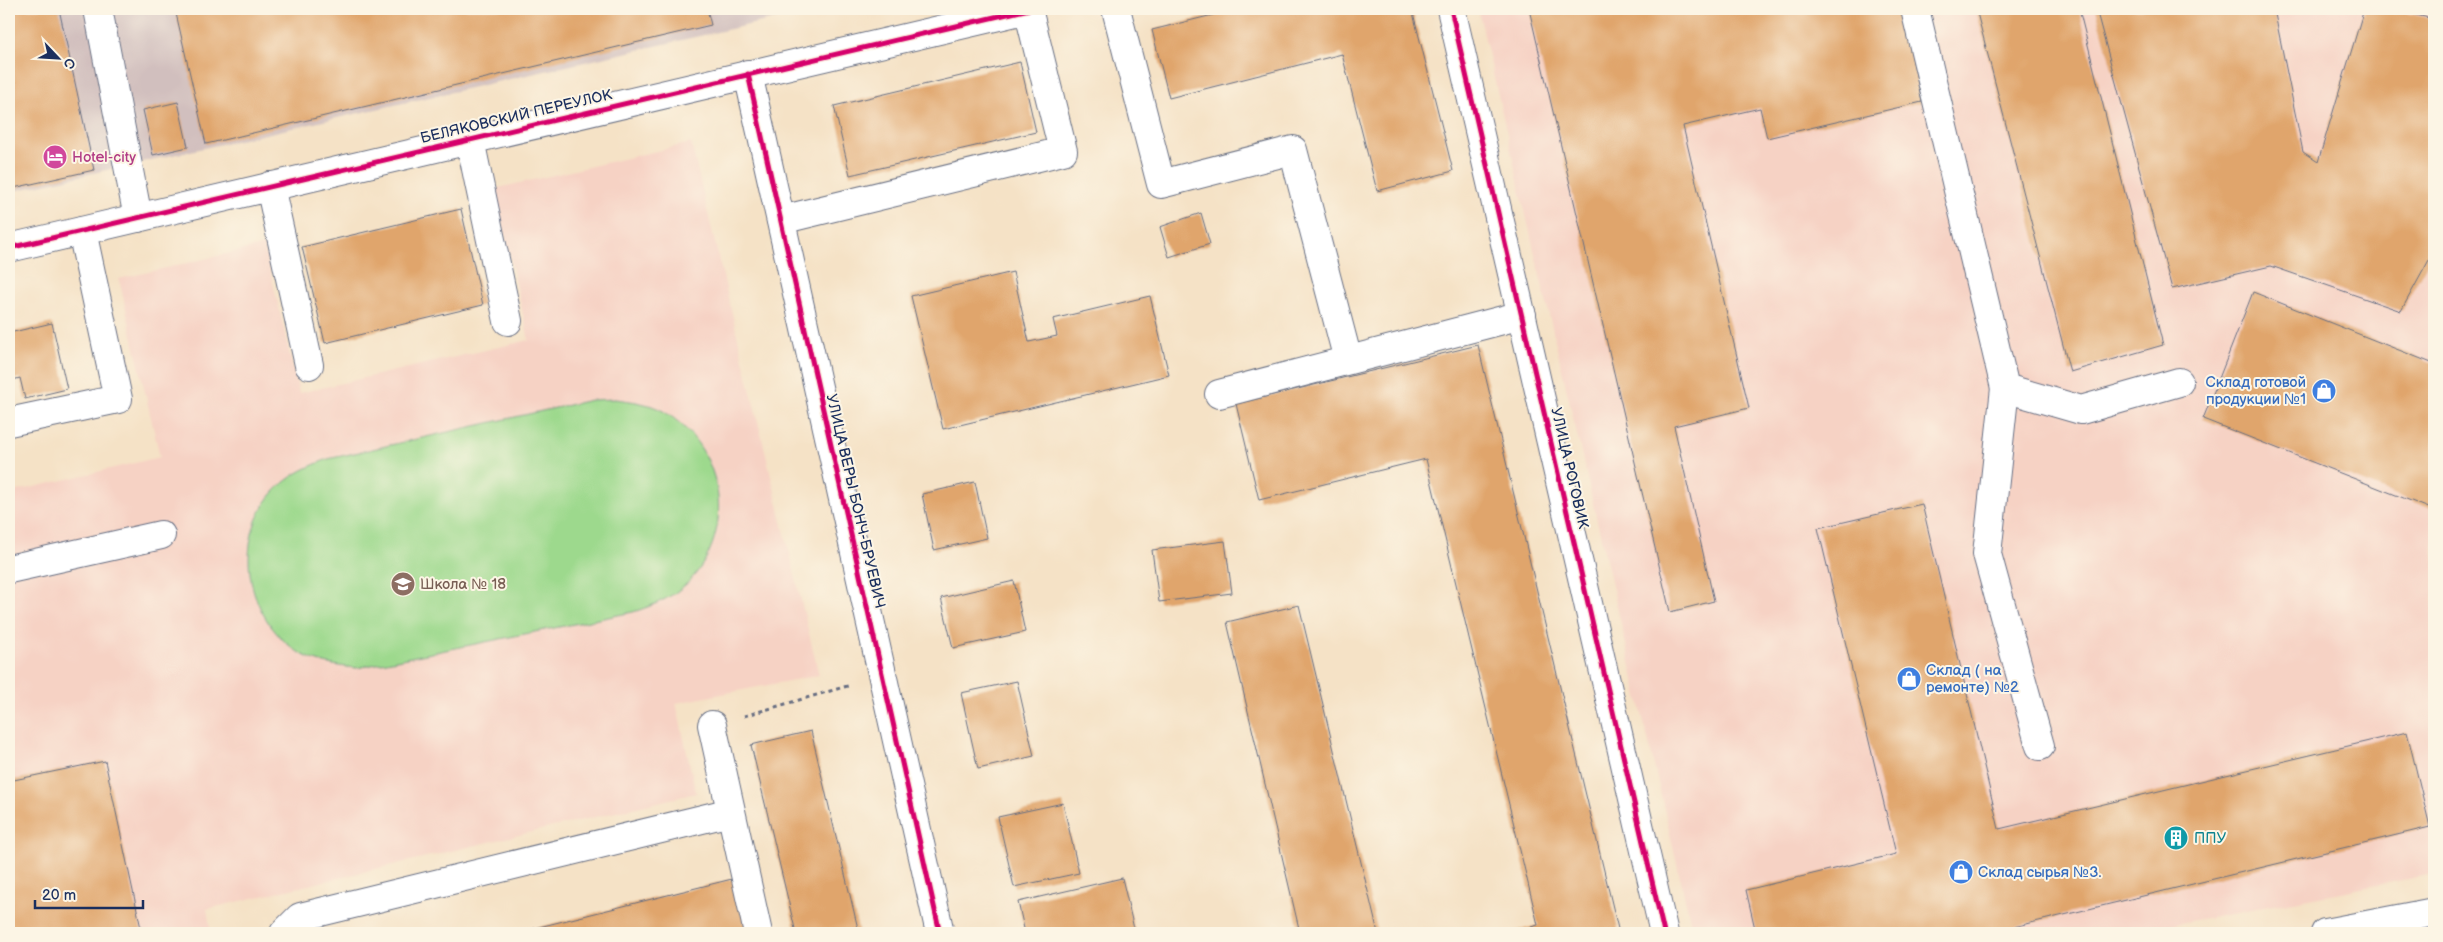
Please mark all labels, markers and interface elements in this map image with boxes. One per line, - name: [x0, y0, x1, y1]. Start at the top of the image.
- north arrow: [32, 32, 82, 82]
- text: С: [59, 55, 79, 72]
- street label: БЕЛЯКОВСКИЙ ПЕРЕУЛОК: [418, 85, 614, 148]
- hotel icon: Hotel-city: [42, 144, 68, 170]
- place label: Hotel-city: [72, 148, 136, 167]
- place label: Склад готовой продукции №1: [2206, 373, 2306, 409]
- shop icon: Склад готовой продукции №1: [2311, 378, 2337, 404]
- street label: УЛИЦА ВЕРЫ БОНЧ-БРУЕВИЧ: [822, 392, 889, 610]
- street label: УЛИЦА РОГОВИК: [1546, 406, 1593, 531]
- school or university icon: Школа № 18: [390, 571, 416, 597]
- place label: Школа № 18: [420, 575, 506, 594]
- place label: Склад ( на ремонте) №2: [1926, 661, 2019, 697]
- shop icon: Склад ( на ремонте) №2: [1896, 666, 1922, 692]
- building icon: ППУ: [2163, 825, 2189, 851]
- place label: ППУ: [2194, 829, 2226, 848]
- shop icon: Склад сырья №3.: [1948, 859, 1974, 885]
- place label: Склад сырья №3.: [1978, 863, 2101, 882]
- scale bar: [35, 877, 142, 909]
- text: 20 m: [42, 886, 76, 905]

